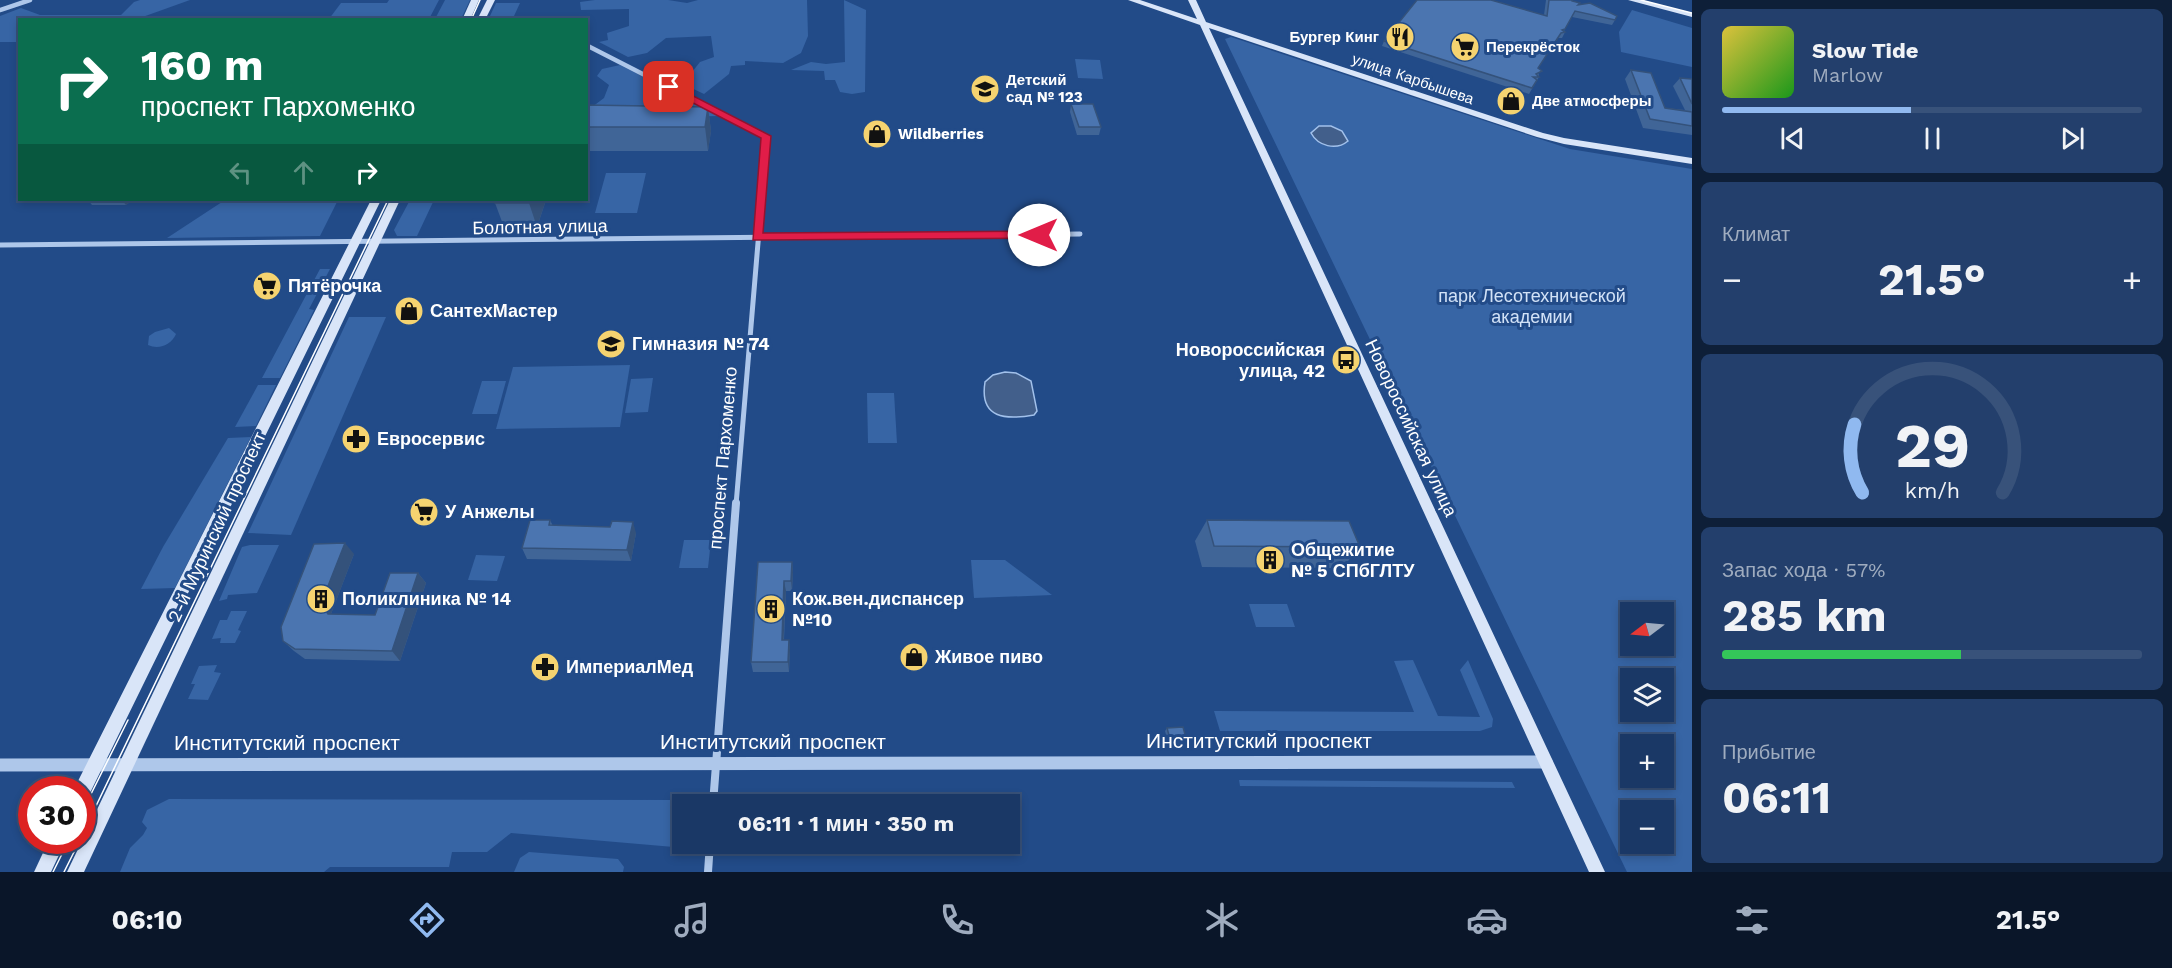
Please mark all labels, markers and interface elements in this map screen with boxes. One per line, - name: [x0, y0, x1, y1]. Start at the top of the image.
- restaurant icon: Бургер Кинг: [1384, 21, 1416, 53]
- place label: Бургер Кинг: [1289, 28, 1379, 46]
- supermarket icon: Перекрёсток: [1449, 31, 1481, 63]
- place label: Перекрёсток: [1486, 38, 1580, 56]
- text: Slow Tide: [1812, 38, 1919, 63]
- text: 160 m: [141, 41, 264, 90]
- icon: right: [42, 42, 120, 120]
- street label: улица Карбышева: [1350, 50, 1477, 109]
- pin: [643, 61, 694, 112]
- text: Marlow: [1812, 63, 1883, 87]
- icon: arrive: [652, 70, 685, 103]
- place label: Детский сад № 123: [1006, 71, 1083, 106]
- school or university icon: Детский сад № 123: [969, 73, 1001, 105]
- shop icon: Две атмосферы: [1495, 85, 1527, 117]
- text: проспект Пархоменко: [141, 91, 415, 123]
- place label: Две атмосферы: [1532, 92, 1651, 110]
- shop icon: Wildberries: [861, 118, 893, 150]
- icon: previous: [1776, 122, 1809, 155]
- icon: pause: [1916, 122, 1949, 155]
- icon: next: [2056, 122, 2089, 155]
- place label: Wildberries: [898, 125, 984, 143]
- icon: left: [224, 156, 257, 189]
- icon: ahead: [287, 156, 320, 189]
- icon: right: [350, 156, 383, 189]
- position arrow: [1007, 203, 1071, 267]
- street label: Болотная улица: [472, 215, 609, 238]
- text: Климат: [1722, 222, 1790, 246]
- text: 21.5°: [1878, 253, 1986, 306]
- text: −: [1722, 260, 1742, 299]
- text: +: [2122, 260, 2142, 299]
- supermarket icon: Пятёрочка: [251, 270, 283, 302]
- place label: Пятёрочка: [288, 275, 382, 296]
- park label: парк Лесотехнической академии: [1438, 285, 1626, 327]
- shop icon: СантехМастер: [393, 295, 425, 327]
- place label: СантехМастер: [430, 300, 558, 321]
- school or university icon: Гимназия № 74: [595, 328, 627, 360]
- place label: Гимназия № 74: [632, 333, 770, 354]
- street label: Новороссийская улица: [1361, 336, 1462, 521]
- place label: Новороссийская улица, 42: [1176, 339, 1325, 381]
- bus stop icon: Новороссийская улица, 42: [1330, 344, 1362, 376]
- street label: проспект Пархоменко: [704, 366, 741, 550]
- text: 29: [1894, 409, 1970, 482]
- pharmacy icon: Евросервис: [340, 423, 372, 455]
- street label: 2-й Муринский проспект: [163, 428, 270, 625]
- place label: Евросервис: [377, 428, 485, 449]
- text: km/h: [1904, 478, 1960, 503]
- supermarket icon: У Анжелы: [408, 496, 440, 528]
- place label: У Анжелы: [445, 501, 535, 522]
- place label: Общежитие № 5 СПбГЛТУ: [1291, 539, 1415, 581]
- building icon: Общежитие № 5 СПбГЛТУ: [1254, 544, 1286, 576]
- text: Запас хода · 57%: [1722, 558, 1885, 582]
- building icon: Поликлиника № 14: [305, 583, 337, 615]
- place label: Поликлиника № 14: [342, 588, 512, 609]
- place label: Кож.вен.диспансер №10: [792, 588, 964, 630]
- text: 285 km: [1722, 589, 1886, 642]
- building icon: Кож.вен.диспансер №10: [755, 593, 787, 625]
- north arrow: [1620, 602, 1674, 656]
- map controls: [1620, 602, 1674, 854]
- shop icon: Живое пиво: [898, 641, 930, 673]
- place label: Живое пиво: [934, 646, 1043, 667]
- pharmacy icon: ИмпериалМед: [529, 651, 561, 683]
- place label: ИмпериалМед: [566, 656, 694, 677]
- button: layers: [1620, 668, 1674, 722]
- street label: Институтский проспект: [1146, 728, 1372, 753]
- street label: Институтский проспект: [660, 729, 886, 754]
- street label: Институтский проспект: [174, 730, 400, 755]
- button: +: [1620, 734, 1674, 788]
- text: Прибытие: [1722, 740, 1816, 764]
- text: 06:11: [1722, 771, 1831, 824]
- speed limit sign: 30: [18, 776, 96, 854]
- button: −: [1620, 800, 1674, 854]
- text: 06:11 · 1 мин · 350 m: [738, 811, 954, 836]
- icon: directions: [406, 899, 448, 941]
- icon: music: [671, 899, 713, 941]
- icon: phone: [936, 899, 978, 941]
- icon: climate: [1201, 899, 1243, 941]
- icon: car: [1466, 899, 1508, 941]
- icon: filters: [1731, 899, 1773, 941]
- text: 06:10: [112, 904, 183, 936]
- text: 21.5°: [1996, 904, 2060, 936]

